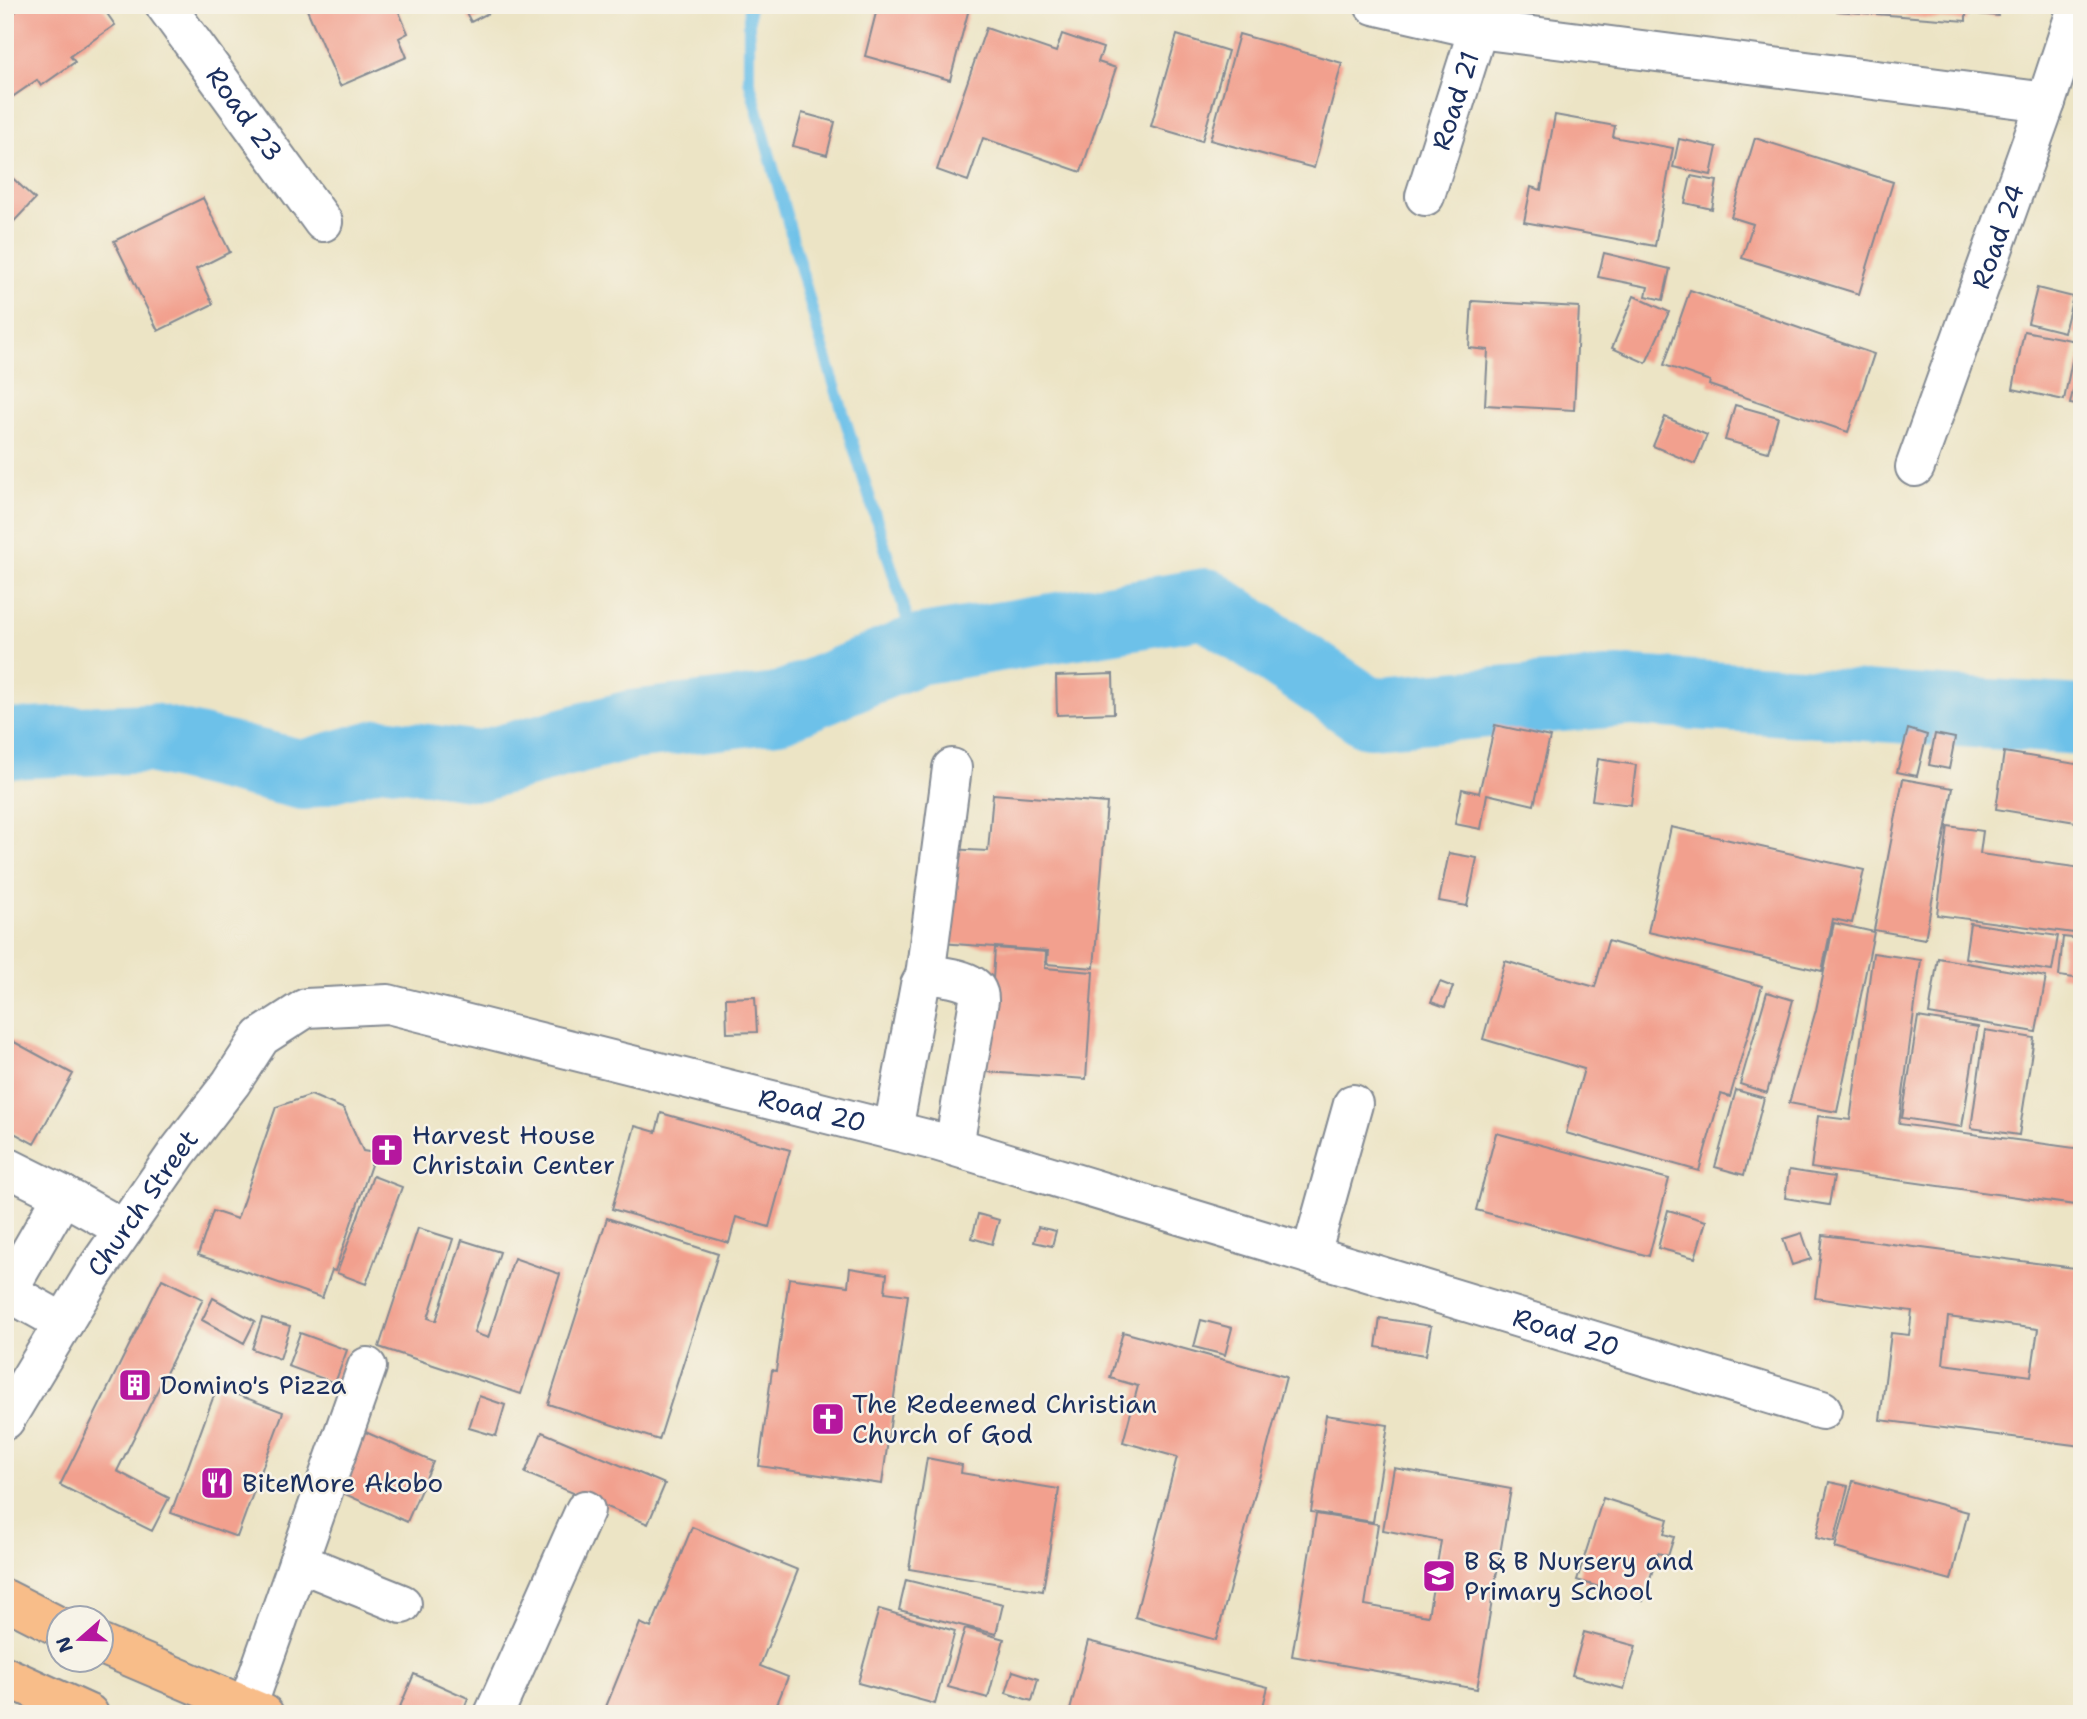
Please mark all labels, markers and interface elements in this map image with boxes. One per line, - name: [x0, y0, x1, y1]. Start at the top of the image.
- street label: Road 21: [1423, 47, 1487, 154]
- street label: Road 23: [199, 59, 291, 168]
- street label: Road 24: [1962, 179, 2032, 293]
- street label: Road 20: [755, 1079, 870, 1140]
- place label: Harvest House Christain Center: [412, 1117, 615, 1182]
- street label: Church Street: [79, 1122, 206, 1283]
- church icon: Harvest House Christain Center: [368, 1131, 406, 1169]
- street label: Road 20: [1509, 1299, 1624, 1365]
- building icon: Domino's Pizza: [116, 1366, 154, 1404]
- place label: Domino's Pizza: [160, 1367, 346, 1402]
- place label: The Redeemed Christian Church of God: [852, 1386, 1157, 1451]
- church icon: The Redeemed Christian Church of God: [809, 1400, 847, 1438]
- restaurant icon: BiteMore Akobo: [198, 1464, 236, 1502]
- place label: BiteMore Akobo: [242, 1465, 443, 1500]
- place label: B & B Nursery and Primary School: [1464, 1543, 1694, 1608]
- school or university icon: B & B Nursery and Primary School: [1420, 1557, 1458, 1595]
- north arrow: [46, 1604, 116, 1674]
- text: N: [50, 1633, 79, 1656]

